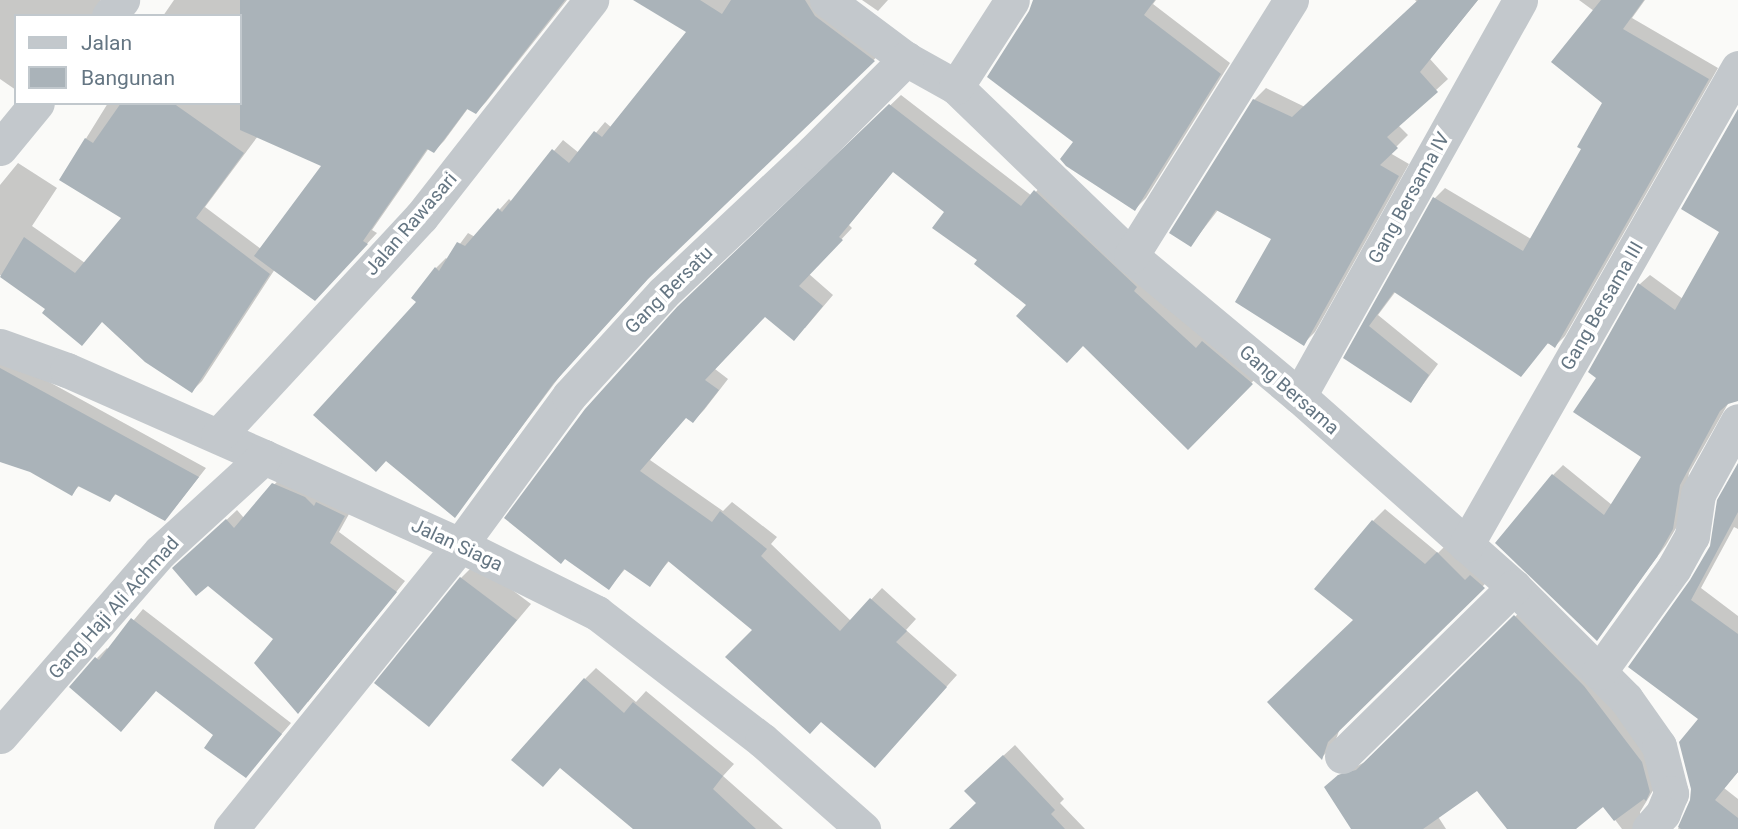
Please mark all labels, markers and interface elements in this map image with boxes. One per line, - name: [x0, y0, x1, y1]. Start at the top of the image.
- legend: [14, 14, 242, 105]
- text: Jalan: [81, 31, 132, 55]
- text: Bangunan: [81, 66, 175, 90]
- street label: Gang Bersama IV: [1363, 128, 1455, 268]
- street label: Jalan Rawasari: [360, 168, 462, 280]
- street label: Gang Bersama III: [1556, 238, 1648, 374]
- street label: Gang Bersatu: [621, 242, 717, 338]
- street label: Gang Bersama: [1234, 341, 1344, 439]
- street label: Jalan Siaga: [408, 514, 506, 576]
- street label: Gang Haji Ali Achmad: [44, 532, 184, 684]

